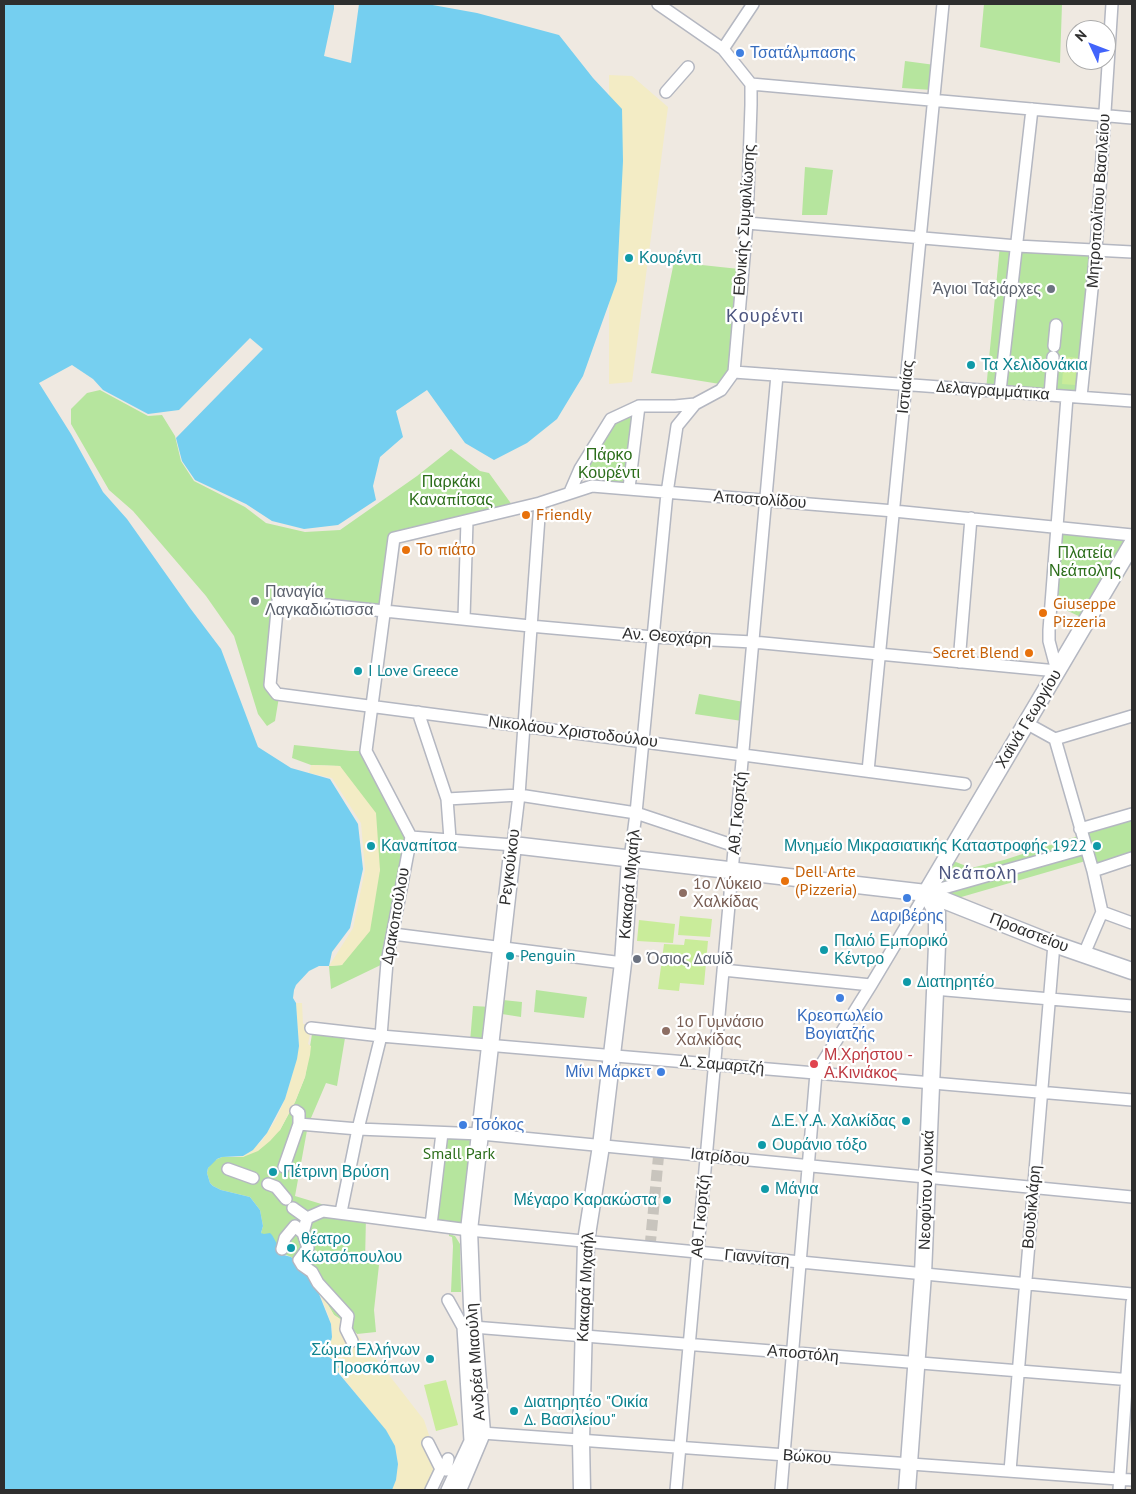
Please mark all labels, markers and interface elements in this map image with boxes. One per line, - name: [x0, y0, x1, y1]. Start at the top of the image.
- north arrow: [1066, 20, 1116, 70]
- text: N: [1071, 26, 1090, 45]
- place label: Τσατάλμπασης: [750, 43, 856, 63]
- marker: Τσατάλμπασης: [734, 47, 746, 59]
- street label: Μητροπολίτου Βασιλείου: [1083, 113, 1115, 289]
- street label: Εθνικής Συμφιλίωσης: [730, 144, 760, 296]
- place label: Κουρέντι: [639, 248, 701, 268]
- marker: Κουρέντι: [623, 252, 635, 264]
- place label: Άγιοι Ταξιάρχες: [933, 279, 1041, 299]
- marker: Άγιοι Ταξιάρχες: [1045, 283, 1057, 295]
- district label: Κουρέντι: [725, 306, 805, 328]
- place label: Τα Χελιδονάκια: [981, 355, 1088, 375]
- street label: Ιστιαίας: [894, 359, 918, 415]
- marker: Τα Χελιδονάκια: [965, 359, 977, 371]
- street label: Δελαγραμμάτικα: [936, 377, 1050, 405]
- park label: Πάρκο Κουρέντι: [578, 445, 640, 483]
- park label: Παρκάκι Καναπίτσας: [409, 472, 493, 510]
- street label: Αποστολίδου: [713, 487, 807, 513]
- place label: Friendly: [536, 505, 592, 525]
- marker: Friendly: [520, 509, 532, 521]
- place label: Το πιάτο: [416, 540, 476, 560]
- park label: Πλατεία Νεάπολης: [1049, 543, 1121, 581]
- marker: Το πιάτο: [400, 544, 412, 556]
- place label: Παναγία Λαγκαδιώτισσα: [265, 582, 374, 620]
- place label: Giuseppe Pizzeria: [1053, 594, 1116, 632]
- marker: Παναγία Λαγκαδιώτισσα: [249, 595, 261, 607]
- marker: Giuseppe Pizzeria: [1037, 607, 1049, 619]
- street label: Αν. Θεοχάρη: [622, 624, 712, 650]
- place label: Secret Blend: [933, 643, 1019, 663]
- marker: Secret Blend: [1023, 647, 1035, 659]
- place label: I Love Greece: [368, 661, 459, 681]
- marker: I Love Greece: [352, 665, 364, 677]
- street label: Χαϊνά Γεωργίου: [992, 666, 1066, 772]
- street label: Νικολάου Χριστοδούλου: [487, 712, 659, 752]
- street label: Αθ. Γκορτζή: [725, 771, 751, 855]
- street label: Ρεγκούκου: [496, 828, 524, 906]
- street label: Κακαρά Μιχαήλ: [616, 828, 644, 940]
- place label: Καναπίτσα: [381, 836, 457, 856]
- place label: Μνημείο Μικρασιατικής Καταστροφής 1922: [784, 836, 1087, 856]
- marker: Καναπίτσα: [365, 840, 377, 852]
- marker: Μνημείο Μικρασιατικής Καταστροφής 1922: [1091, 840, 1103, 852]
- place label: Dell Arte (Pizzeria): [795, 862, 857, 900]
- district label: Νεάπολη: [938, 863, 1018, 885]
- street label: Δρακοπούλου: [378, 866, 414, 966]
- place label: 1ο Λύκειο Χαλκίδας: [693, 874, 762, 912]
- marker: Dell Arte (Pizzeria): [779, 875, 791, 887]
- marker: 1ο Λύκειο Χαλκίδας: [677, 887, 689, 899]
- marker: Δαριβέρης: [901, 892, 913, 904]
- place label: Δαριβέρης: [870, 906, 944, 926]
- street label: Προαστείου: [987, 909, 1071, 957]
- place label: Παλιό Εμπορικό Κέντρο: [834, 931, 948, 969]
- marker: Παλιό Εμπορικό Κέντρο: [818, 944, 830, 956]
- place label: Penguin: [520, 946, 576, 966]
- place label: Όσιος Δαυίδ: [647, 949, 733, 969]
- marker: Penguin: [504, 950, 516, 962]
- marker: Όσιος Δαυίδ: [631, 953, 643, 965]
- place label: Διατηρητέο: [917, 972, 994, 992]
- marker: Διατηρητέο: [901, 976, 913, 988]
- marker: Κρεοπωλείο Βογιατζής: [834, 992, 846, 1004]
- place label: Κρεοπωλείο Βογιατζής: [797, 1006, 883, 1044]
- place label: 1ο Γυμνάσιο Χαλκίδας: [676, 1012, 764, 1050]
- marker: 1ο Γυμνάσιο Χαλκίδας: [660, 1025, 672, 1037]
- place label: Μ.Χρήστου - Α.Κινιάκος: [824, 1045, 913, 1083]
- street label: Δ. Σαμαρτζή: [679, 1052, 765, 1078]
- marker: Μ.Χρήστου - Α.Κινιάκος: [808, 1058, 820, 1070]
- place label: Μίνι Μάρκετ: [565, 1062, 651, 1082]
- marker: Μίνι Μάρκετ: [655, 1066, 667, 1078]
- place label: Δ.Ε.Υ.Α. Χαλκίδας: [772, 1111, 896, 1131]
- place label: Τσόκος: [473, 1115, 524, 1135]
- marker: Δ.Ε.Υ.Α. Χαλκίδας: [900, 1115, 912, 1127]
- marker: Τσόκος: [457, 1119, 469, 1131]
- street label: Νεοφύτου Λουκά: [915, 1130, 939, 1250]
- place label: Ουράνιο τόξο: [772, 1135, 867, 1155]
- marker: Ουράνιο τόξο: [756, 1139, 768, 1151]
- park label: Small Park: [423, 1144, 495, 1164]
- street label: Ιατρίδου: [690, 1144, 750, 1170]
- place label: Πέτρινη Βρύση: [283, 1162, 389, 1182]
- street label: Βουδικλάρη: [1019, 1164, 1045, 1250]
- marker: Πέτρινη Βρύση: [267, 1166, 279, 1178]
- street label: Αθ. Γκορτζή: [688, 1174, 714, 1258]
- place label: Μάγια: [775, 1179, 818, 1199]
- marker: Μάγια: [759, 1183, 771, 1195]
- place label: Μέγαρο Καρακώστα: [513, 1190, 657, 1210]
- marker: Μέγαρο Καρακώστα: [661, 1194, 673, 1206]
- place label: θέατρο Κωτσόπουλου: [301, 1229, 402, 1267]
- street label: Κακαρά Μιχαήλ: [574, 1231, 598, 1343]
- marker: θέατρο Κωτσόπουλου: [285, 1242, 297, 1254]
- street label: Γιαννίτση: [724, 1246, 790, 1270]
- street label: Ανδρέα Μιαούλη: [462, 1303, 490, 1421]
- place label: Σώμα Ελλήνων Προσκόπων: [311, 1340, 420, 1378]
- street label: Αποστόλη: [766, 1341, 840, 1367]
- marker: Σώμα Ελλήνων Προσκόπων: [424, 1353, 436, 1365]
- place label: Διατηρητέο "Οικία Δ. Βασιλείου": [524, 1392, 648, 1430]
- marker: Διατηρητέο "Οικία Δ. Βασιλείου": [508, 1405, 520, 1417]
- street label: Βώκου: [782, 1446, 832, 1468]

